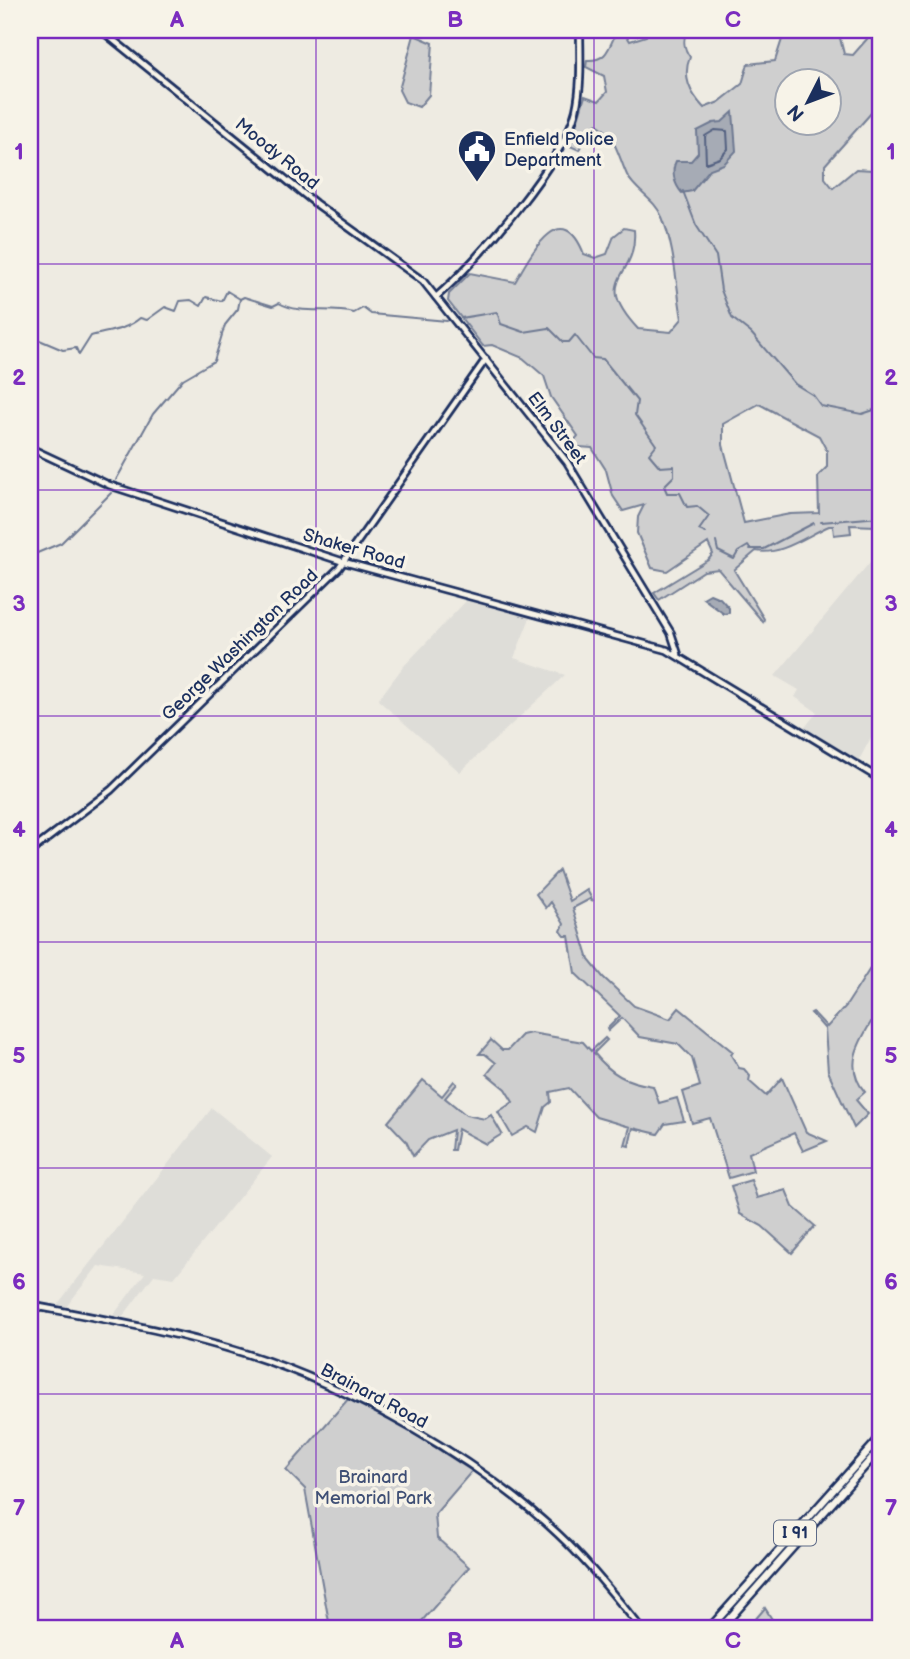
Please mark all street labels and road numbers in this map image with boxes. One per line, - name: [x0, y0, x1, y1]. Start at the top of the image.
- street label: Moody Road: [231, 114, 323, 194]
- street label: Elm Street: [523, 388, 591, 469]
- street label: Shaker Road: [301, 524, 407, 574]
- street label: George Washington Road: [158, 565, 322, 725]
- street label: Brainard Road: [317, 1359, 431, 1433]
- road number: I 91: [774, 1520, 816, 1546]

